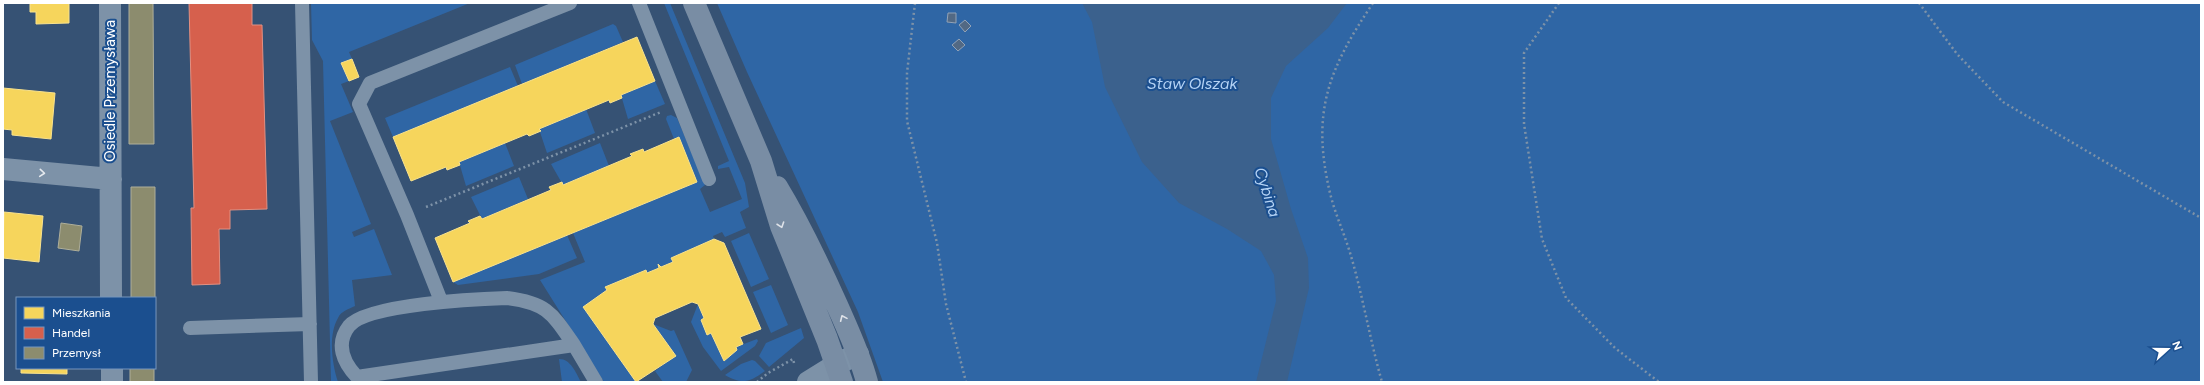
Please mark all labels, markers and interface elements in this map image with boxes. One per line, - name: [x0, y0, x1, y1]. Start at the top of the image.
- street label: Osiedle Przemysława: [101, 20, 119, 162]
- water label: Staw Olszak: [1147, 74, 1238, 93]
- water label: Cybina: [1251, 165, 1285, 220]
- one-way arrow: [39, 168, 45, 177]
- one-way arrow: [776, 221, 784, 228]
- legend: [16, 297, 156, 369]
- text: Mieszkania: [52, 306, 110, 320]
- one-way arrow: [839, 315, 847, 322]
- text: Handel: [52, 326, 90, 340]
- north arrow: [2148, 329, 2188, 369]
- text: N: [2169, 339, 2184, 352]
- text: Przemysł: [52, 346, 101, 360]

